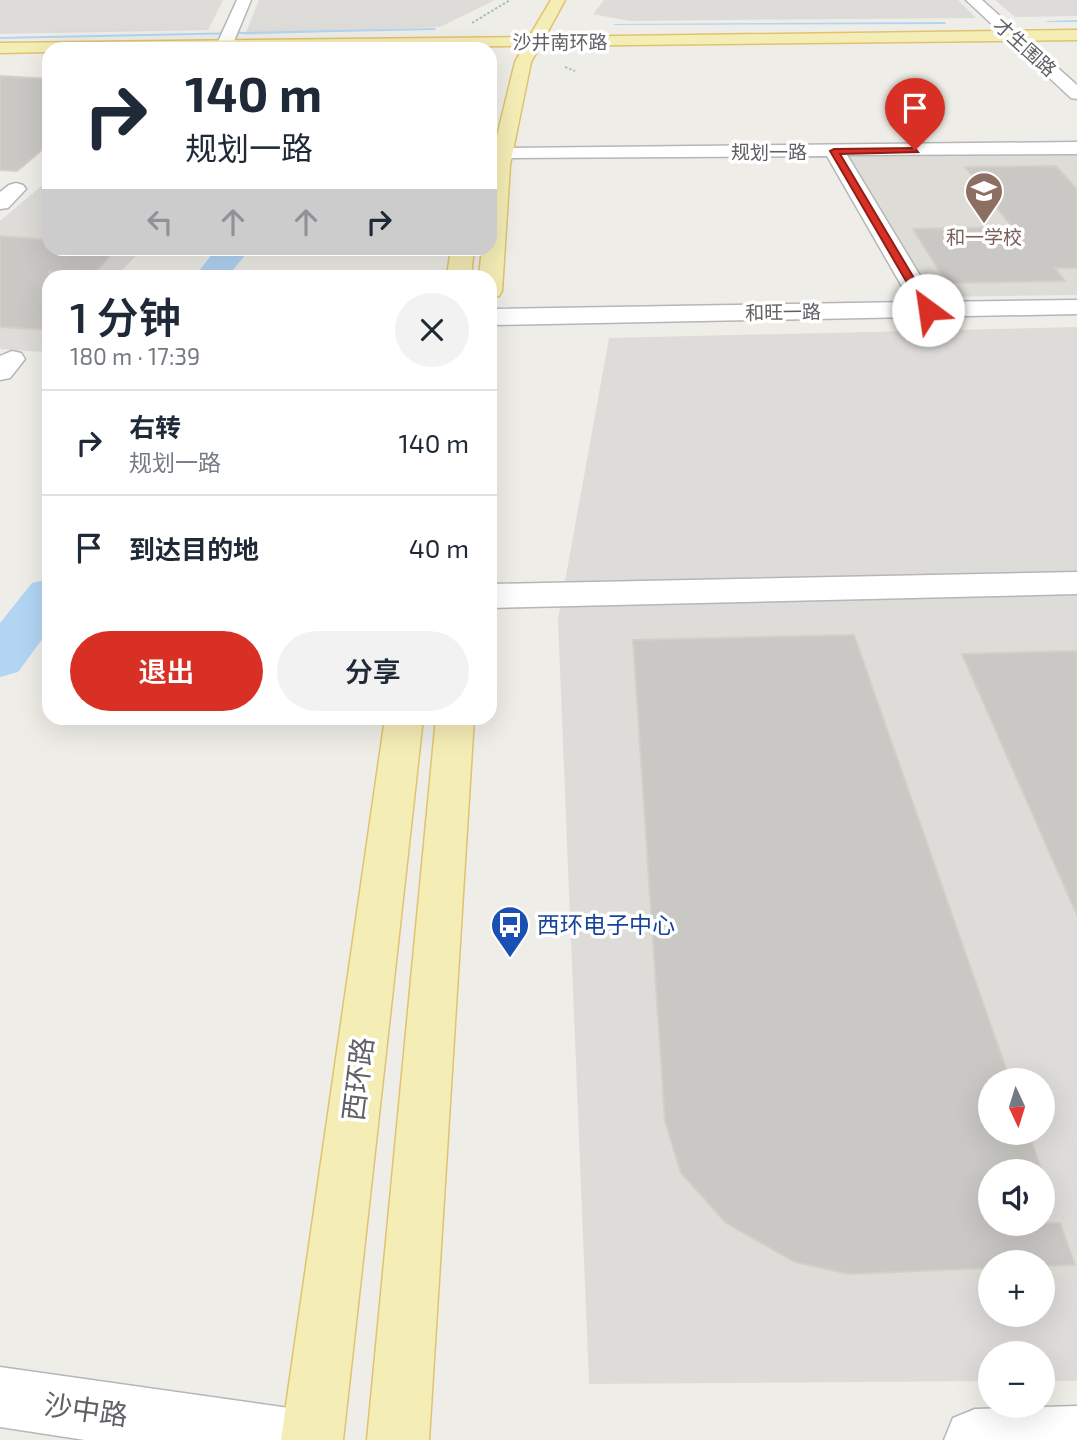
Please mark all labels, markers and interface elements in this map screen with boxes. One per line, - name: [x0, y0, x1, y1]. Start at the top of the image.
- street label: 才生围路: [989, 13, 1061, 81]
- street label: 沙井南环路: [512, 30, 608, 53]
- text: 140 m: [185, 63, 322, 122]
- icon: right: [70, 70, 161, 161]
- pin: [885, 78, 945, 150]
- icon: arrive: [896, 89, 934, 127]
- text: 规划一路: [185, 128, 313, 166]
- street label: 规划一路: [731, 140, 807, 163]
- school or university icon: 和一学校: [963, 170, 1005, 225]
- icon: left: [141, 203, 179, 241]
- icon: ahead: [214, 203, 252, 241]
- icon: ahead: [287, 203, 325, 241]
- icon: right: [360, 203, 398, 241]
- place label: 和一学校: [946, 225, 1022, 248]
- position arrow: [891, 273, 965, 347]
- text: 1 分钟: [70, 291, 181, 341]
- button: close: [395, 293, 469, 367]
- street label: 和旺一路: [745, 299, 821, 324]
- text: 180 m · 17:39: [70, 342, 200, 370]
- text: 右转: [129, 411, 181, 442]
- icon: right: [70, 424, 108, 462]
- text: 140 m: [398, 427, 469, 458]
- text: 规划一路: [129, 448, 221, 476]
- icon: arrive: [70, 529, 108, 567]
- text: 40 m: [409, 532, 469, 563]
- text: 到达目的地: [129, 533, 259, 564]
- button: 退出: [70, 631, 263, 711]
- button: 分享: [277, 631, 469, 711]
- bus stop icon: 西环电子中心: [489, 904, 531, 959]
- place label: 西环电子中心: [537, 910, 675, 938]
- street label: 西环路: [335, 1035, 379, 1123]
- north arrow: [978, 1068, 1055, 1144]
- map controls: [978, 1068, 1055, 1418]
- button: sound: [978, 1159, 1055, 1236]
- button: +: [978, 1250, 1055, 1327]
- button: −: [978, 1341, 1055, 1418]
- street label: 沙中路: [42, 1386, 130, 1432]

